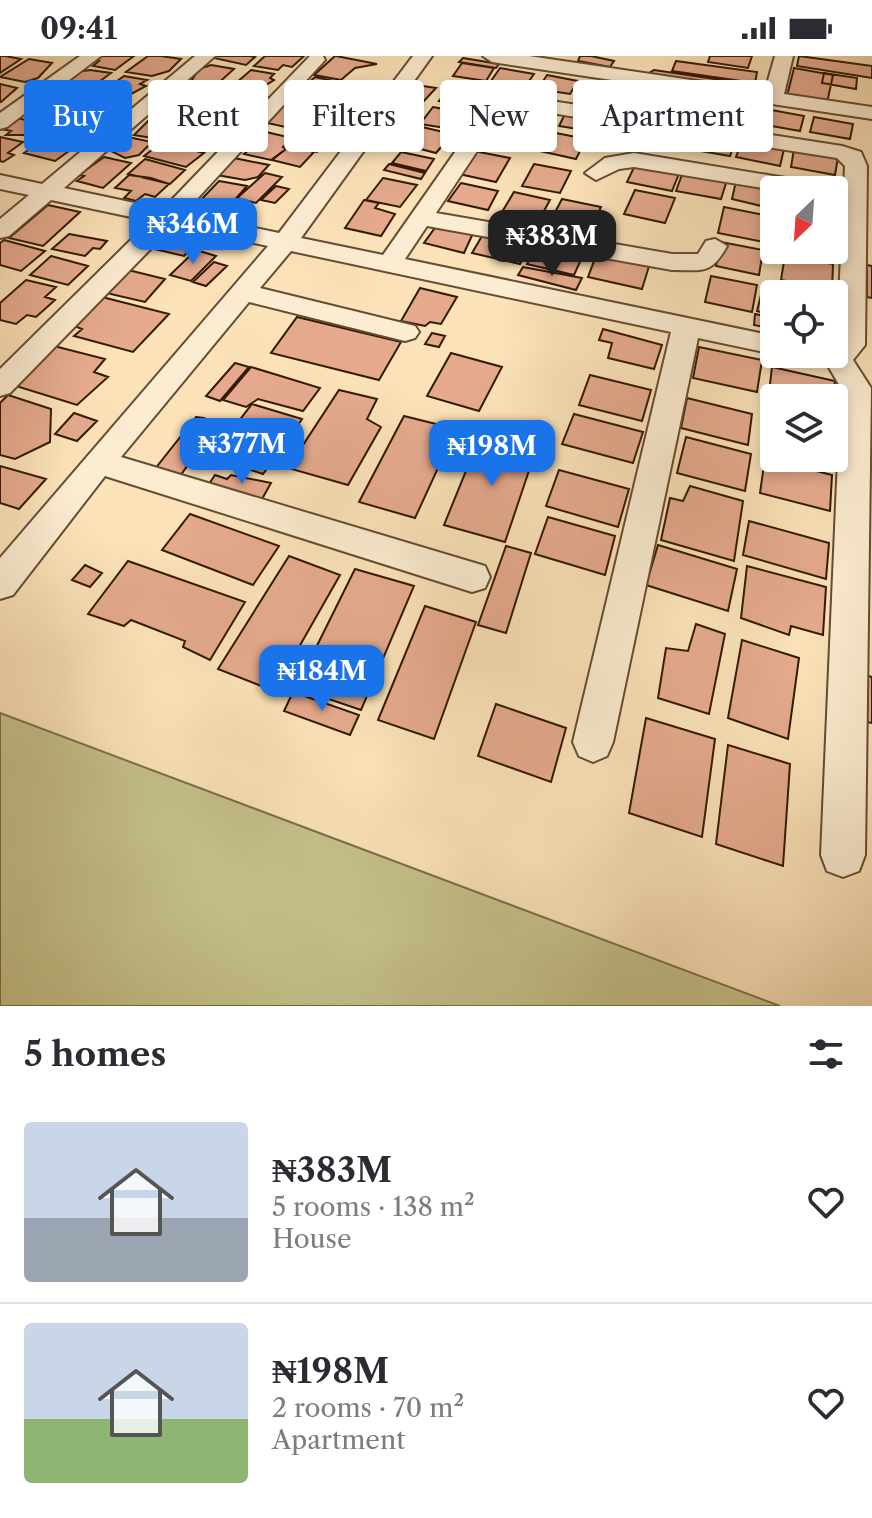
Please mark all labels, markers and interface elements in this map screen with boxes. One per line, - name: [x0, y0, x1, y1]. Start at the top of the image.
- text: 09:41: [40, 10, 117, 47]
- chip: Buy: [24, 80, 132, 152]
- chip: Rent: [148, 80, 268, 152]
- chip: Filters: [284, 80, 424, 152]
- chip: New: [440, 80, 557, 152]
- chip: Apartment: [573, 80, 773, 152]
- north arrow: [760, 176, 848, 264]
- map controls: [760, 176, 848, 472]
- pin: ₦346M: [137, 198, 249, 266]
- text: ₦346M: [147, 208, 239, 240]
- pin: ₦383M: [496, 210, 608, 278]
- text: ₦383M: [506, 220, 598, 252]
- button: locate: [760, 280, 848, 368]
- button: layers: [760, 384, 848, 472]
- pin: ₦377M: [186, 418, 298, 486]
- pin: ₦198M: [436, 420, 548, 488]
- text: ₦377M: [198, 428, 286, 460]
- text: ₦198M: [447, 430, 537, 462]
- pin: ₦184M: [266, 645, 378, 713]
- text: ₦184M: [277, 655, 367, 687]
- icon: filters: [804, 1032, 848, 1076]
- text: 5 homes: [24, 1033, 166, 1075]
- text: ₦383M: [272, 1149, 392, 1191]
- icon: home: [88, 1154, 184, 1250]
- icon: heart: [804, 1180, 848, 1224]
- text: 5 rooms · 138 m²: [272, 1191, 475, 1223]
- text: House: [272, 1223, 352, 1255]
- text: ₦198M: [272, 1350, 389, 1392]
- icon: home: [88, 1355, 184, 1451]
- icon: heart: [804, 1381, 848, 1425]
- text: 2 rooms · 70 m²: [272, 1392, 464, 1424]
- text: Apartment: [272, 1424, 405, 1456]

